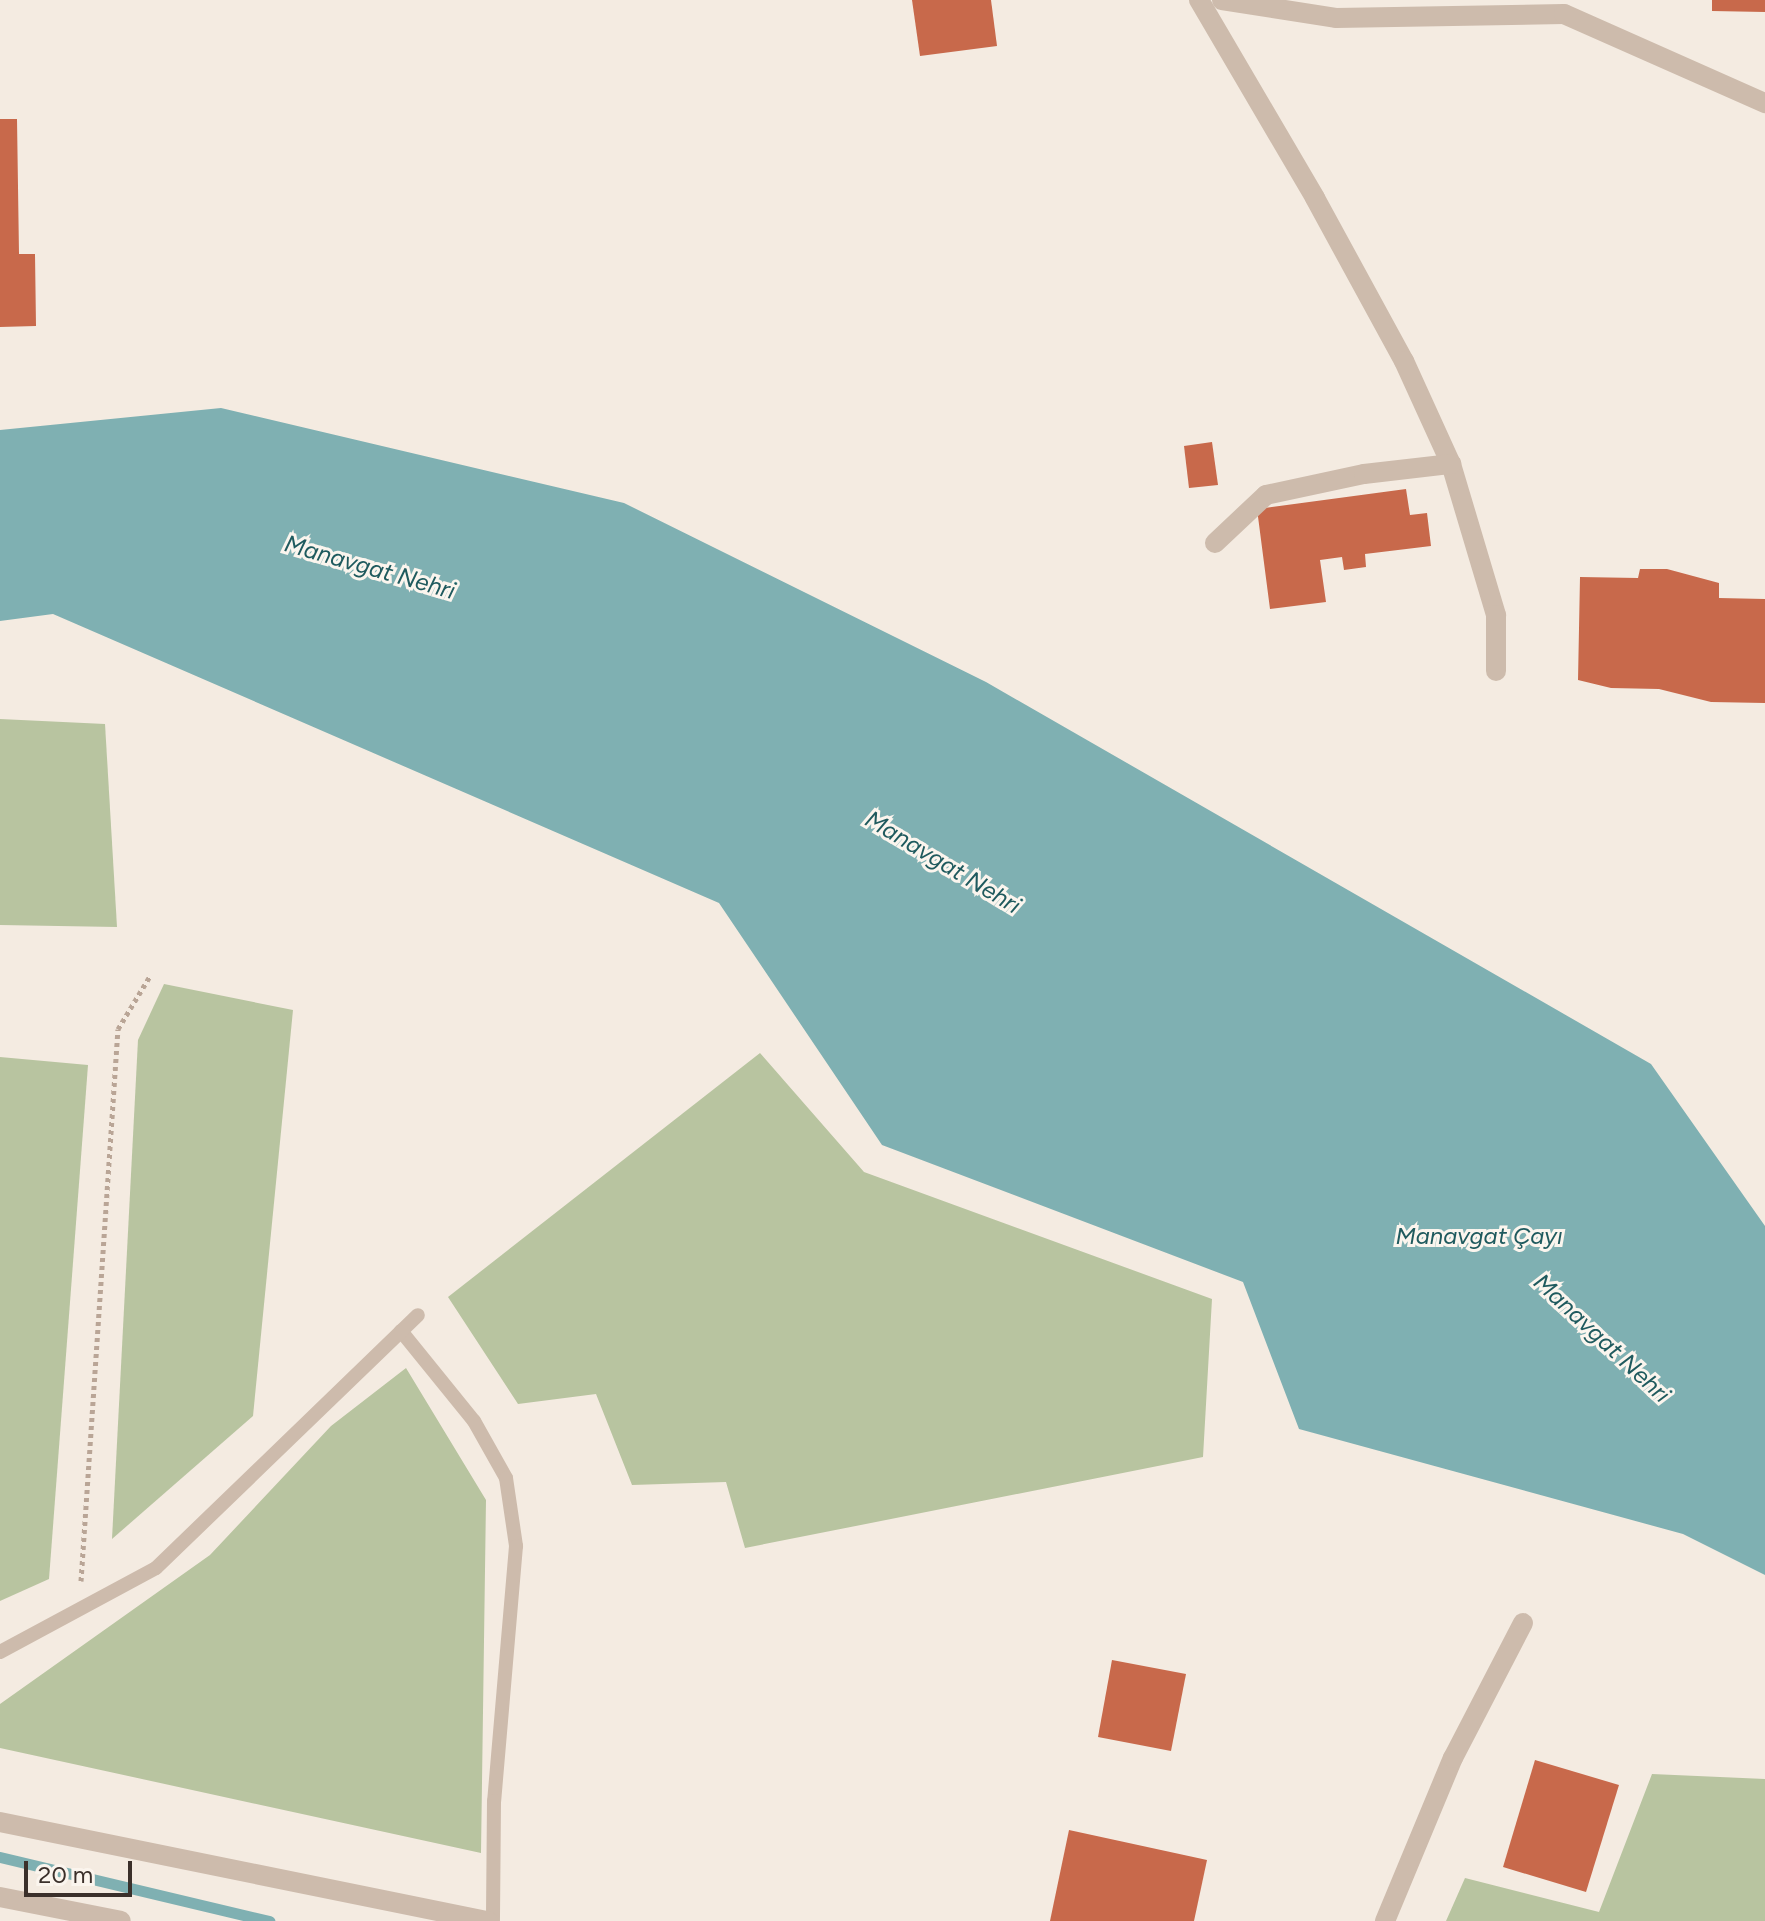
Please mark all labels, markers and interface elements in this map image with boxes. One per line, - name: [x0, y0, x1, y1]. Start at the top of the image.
- water label: Manavgat Nehri: [281, 529, 459, 605]
- water label: Manavgat Nehri: [860, 804, 1026, 920]
- water label: Manavgat Çayı: [1395, 1222, 1563, 1250]
- water label: Manavgat Nehri: [1528, 1267, 1676, 1409]
- scale bar: [28, 1845, 136, 1895]
- text: 20 m: [38, 1860, 93, 1889]

